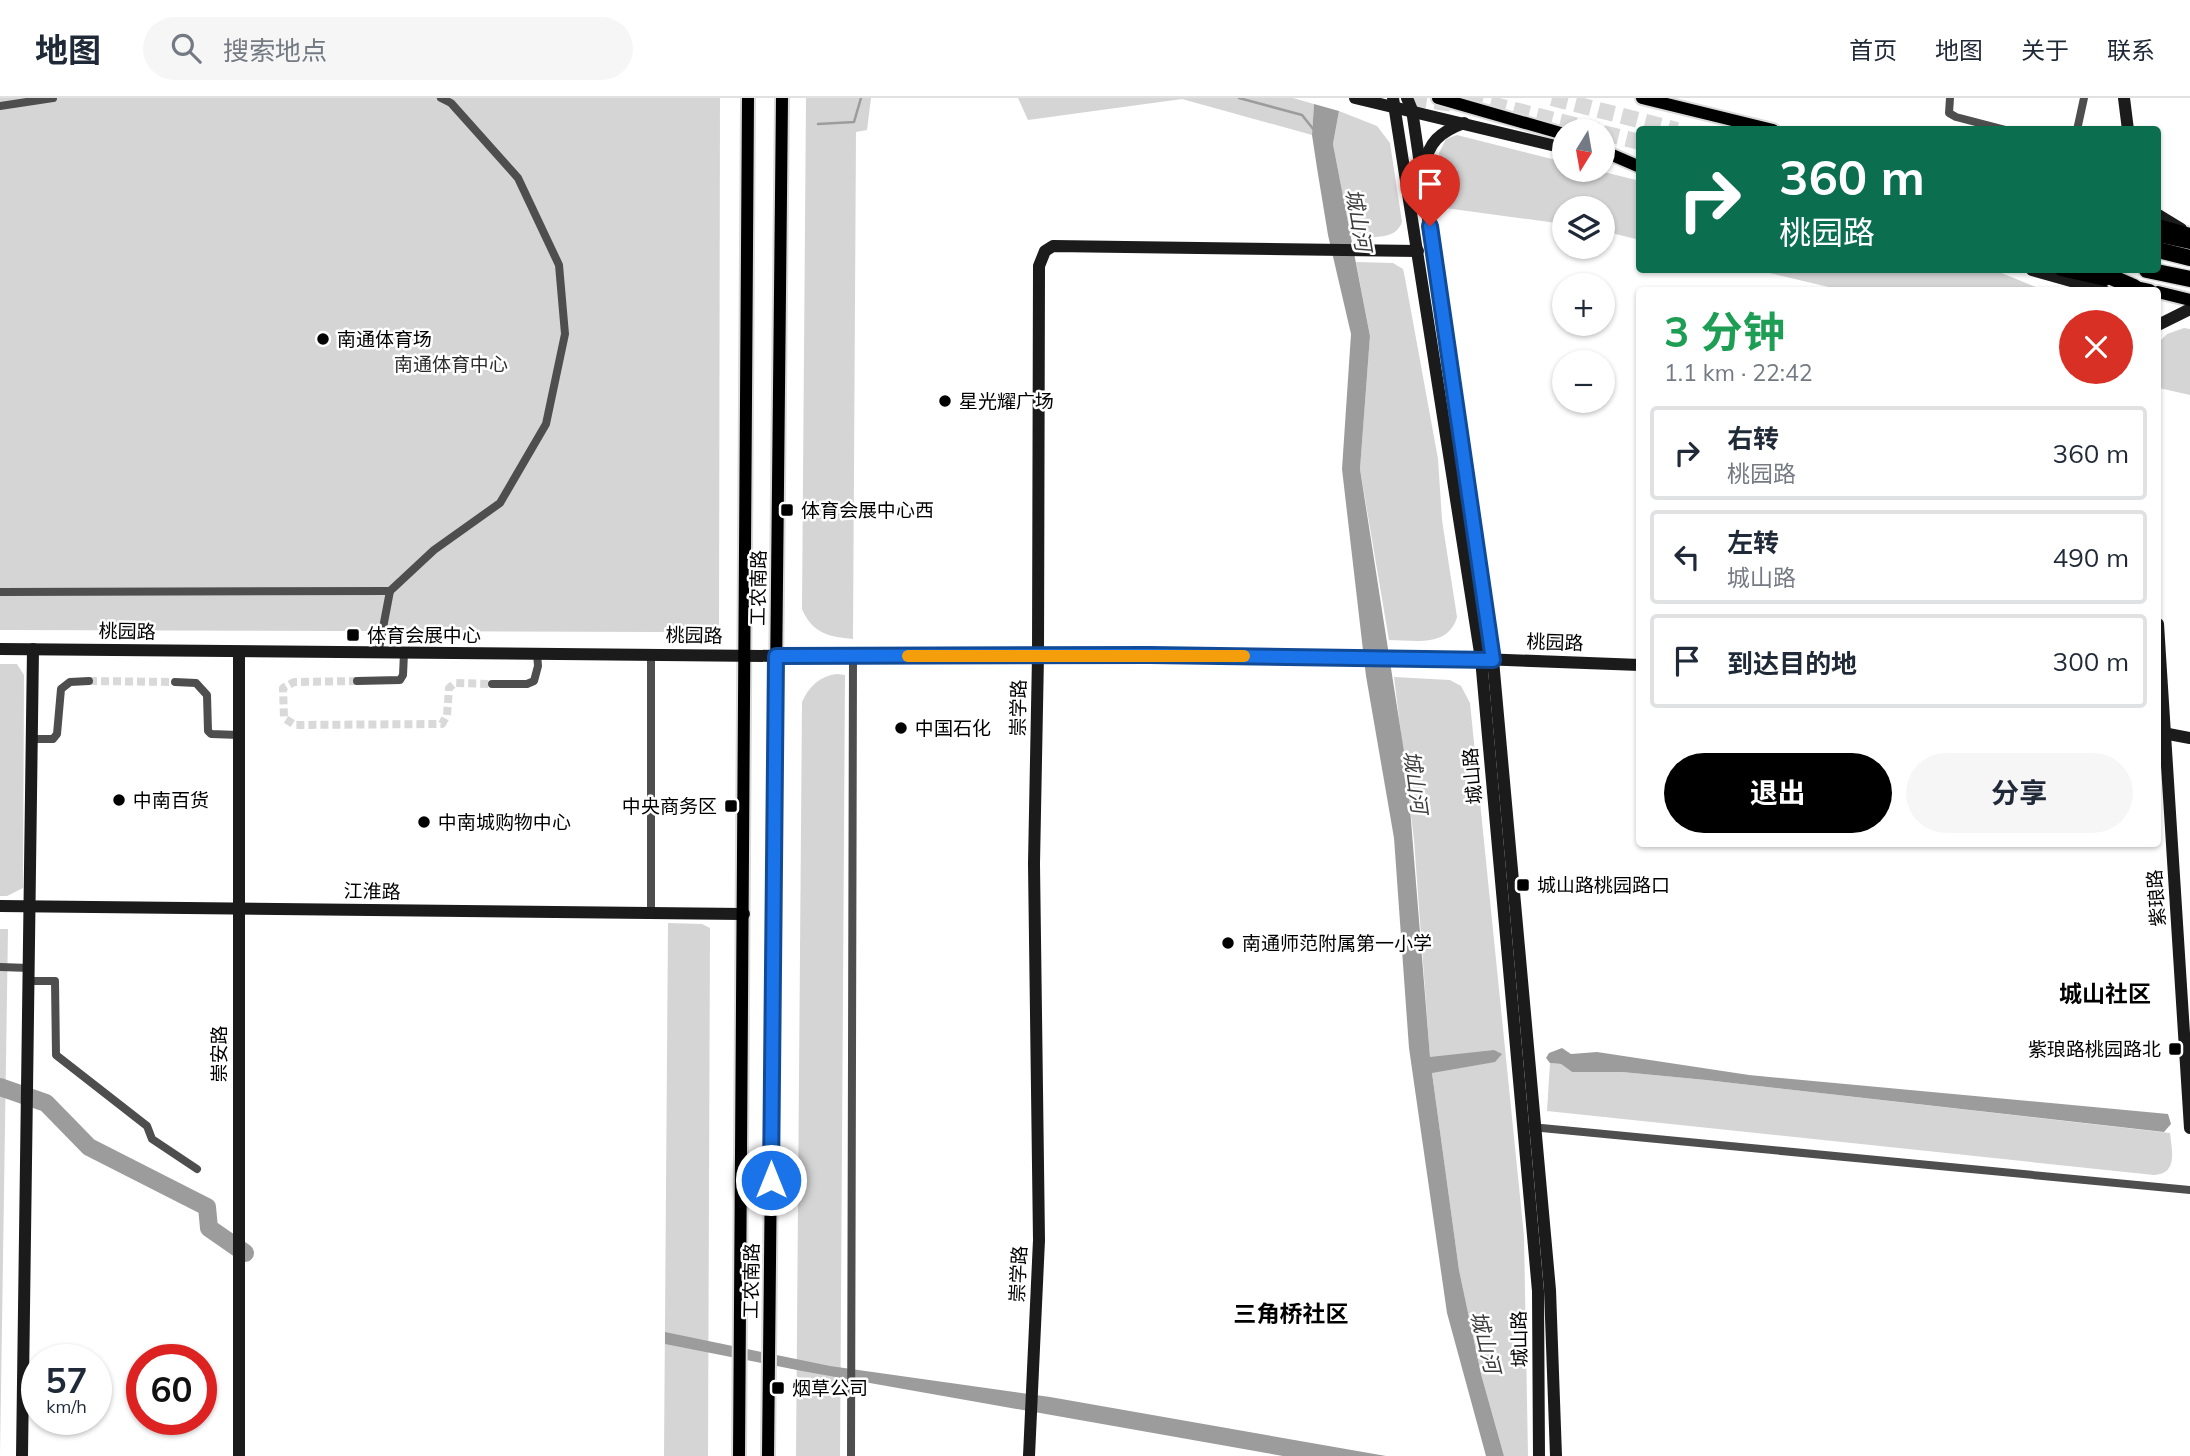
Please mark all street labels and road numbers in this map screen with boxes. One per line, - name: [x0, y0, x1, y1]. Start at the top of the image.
- street label: 工农南路: [745, 550, 771, 626]
- street label: 桃园路: [98, 619, 156, 643]
- street label: 桃园路: [665, 623, 723, 647]
- street label: 桃园路: [1526, 629, 1584, 655]
- street label: 崇学路: [1006, 679, 1030, 737]
- street label: 城山路: [1458, 747, 1486, 805]
- street label: 紫琅路: [2142, 869, 2170, 927]
- street label: 江淮路: [343, 879, 401, 903]
- street label: 崇安路: [207, 1025, 231, 1083]
- street label: 工农南路: [738, 1243, 764, 1319]
- street label: 崇学路: [1005, 1245, 1031, 1303]
- street label: 城山路: [1507, 1310, 1531, 1368]

